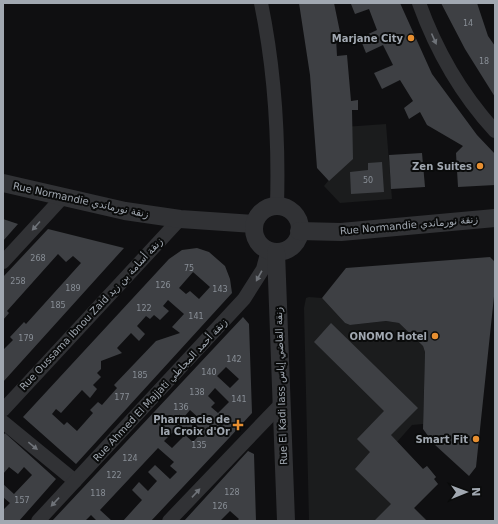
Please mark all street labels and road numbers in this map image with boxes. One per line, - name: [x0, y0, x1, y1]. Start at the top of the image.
- street label: Rue Normandie زنقة نورماندي: [12, 180, 150, 221]
- street label: Rue Normandie زنقة نورماندي: [339, 213, 479, 238]
- street label: Rue Oussama Ibnou Zaid زنقة أسامة بن زيد: [17, 235, 165, 392]
- street label: Rue El Kadi Iass زنقة القاضي إياس: [273, 307, 290, 465]
- street label: Rue Ahmed El Majjati زنقة أحمد المجاطي: [90, 316, 230, 464]

